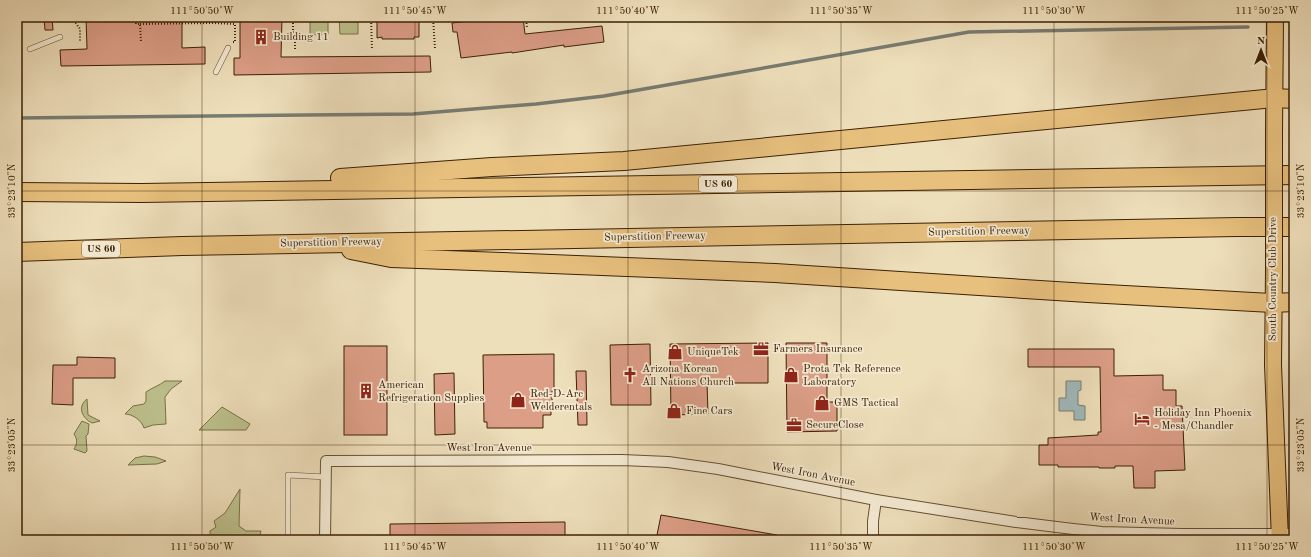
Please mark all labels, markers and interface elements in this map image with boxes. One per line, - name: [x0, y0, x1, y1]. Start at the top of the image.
- text: 111°50'50"W: [170, 6, 234, 16]
- text: 111°50'45"W: [383, 6, 447, 16]
- text: 111°50'40"W: [596, 6, 660, 16]
- text: 111°50'35"W: [809, 6, 873, 16]
- text: 111°50'30"W: [1022, 6, 1086, 16]
- text: 111°50'25"W: [1235, 6, 1299, 16]
- building icon: Building 11: [252, 28, 270, 46]
- north arrow: [1241, 30, 1281, 70]
- place label: Building 11: [273, 32, 329, 43]
- text: N: [1257, 36, 1266, 47]
- text: 33°23'10"N: [7, 163, 17, 218]
- text: 33°23'10"N: [1296, 163, 1306, 218]
- road number: US 60: [699, 176, 737, 192]
- street label: South Country Club Drive: [1268, 217, 1279, 341]
- street label: Superstition Freeway: [928, 226, 1030, 238]
- street label: Superstition Freeway: [604, 231, 706, 243]
- street label: Superstition Freeway: [280, 237, 382, 249]
- road number: US 60: [82, 241, 120, 257]
- office icon: Farmers Insurance: [752, 340, 770, 358]
- shop icon: UniqueTek: [666, 343, 684, 361]
- place label: Farmers Insurance: [773, 344, 863, 355]
- place label: UniqueTek: [687, 347, 739, 358]
- place label: Arizona Korean All Nations Church: [642, 364, 734, 388]
- place label: Prota Tek Reference Laboratory: [803, 364, 901, 388]
- church icon: Arizona Korean All Nations Church: [621, 366, 639, 384]
- shop icon: Prota Tek Reference Laboratory: [782, 366, 800, 384]
- place label: American Refrigeration Supplies: [378, 380, 484, 404]
- building icon: American Refrigeration Supplies: [357, 382, 375, 400]
- place label: Red-D-Arc Welderentals: [530, 389, 592, 413]
- shop icon: Red-D-Arc Welderentals: [509, 391, 527, 409]
- shop icon: GMS Tactical: [813, 394, 831, 412]
- place label: GMS Tactical: [834, 398, 899, 409]
- shop icon: Fine Cars: [665, 402, 683, 420]
- place label: Fine Cars: [686, 406, 733, 417]
- place label: Holiday Inn Phoenix - Mesa/Chandler: [1154, 408, 1252, 432]
- hotel icon: Holiday Inn Phoenix - Mesa/Chandler: [1133, 410, 1151, 428]
- office icon: SecureClose: [785, 416, 803, 434]
- text: 33°23'05"N: [7, 417, 17, 472]
- text: 33°23'05"N: [1296, 417, 1306, 472]
- place label: SecureClose: [806, 420, 864, 431]
- street label: West Iron Avenue: [446, 443, 532, 454]
- street label: West Iron Avenue: [770, 461, 856, 489]
- street label: West Iron Avenue: [1089, 512, 1175, 528]
- text: 111°50'50"W: [170, 542, 234, 552]
- text: 111°50'45"W: [383, 542, 447, 552]
- text: 111°50'40"W: [596, 542, 660, 552]
- text: 111°50'35"W: [809, 542, 873, 552]
- text: 111°50'30"W: [1022, 542, 1086, 552]
- text: 111°50'25"W: [1235, 542, 1299, 552]

